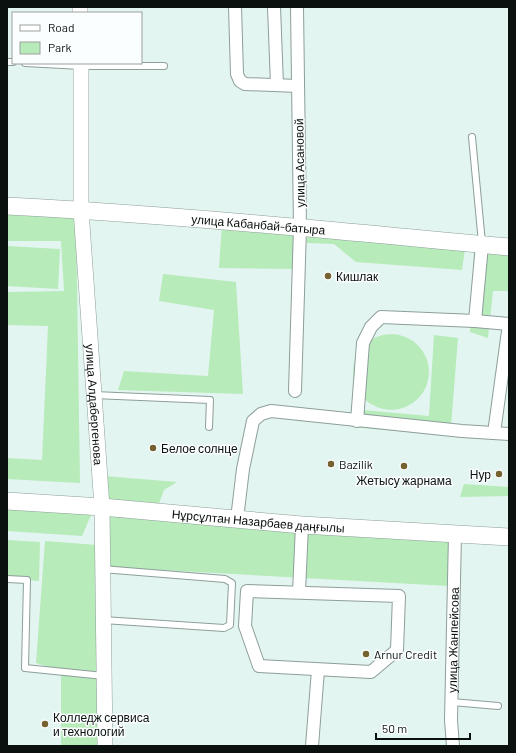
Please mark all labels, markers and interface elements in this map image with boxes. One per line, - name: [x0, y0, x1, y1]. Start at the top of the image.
- legend: [12, 12, 142, 64]
- text: Road: [48, 20, 75, 34]
- text: Park: [48, 40, 72, 54]
- street label: улица Асановой: [291, 118, 308, 208]
- street label: улица Кабанбай-батыра: [191, 211, 326, 237]
- place label: Кишлак: [336, 269, 379, 283]
- marker: Кишлак: [323, 271, 333, 281]
- street label: улица Алдабергенова: [82, 343, 106, 466]
- place label: Белое солнце: [161, 441, 238, 456]
- marker: Белое солнце: [148, 443, 158, 453]
- place label: Bazilik: [339, 457, 373, 471]
- marker: Bazilik: [326, 459, 336, 469]
- marker: Жетысу жарнама: [399, 461, 409, 471]
- place label: Нур: [470, 467, 491, 482]
- marker: Нур: [494, 469, 504, 479]
- place label: Жетысу жарнама: [356, 473, 452, 488]
- street label: Нұрсұлтан Назарбаев даңғылы: [171, 506, 345, 534]
- street label: улица Жанпейсова: [445, 587, 461, 693]
- place label: Arnur Credit: [374, 647, 437, 661]
- marker: Arnur Credit: [361, 649, 371, 659]
- place label: Колледж сервиса и технологий: [53, 710, 150, 738]
- scale bar: [376, 715, 470, 741]
- marker: Колледж сервиса и технологий: [40, 719, 50, 729]
- text: 50 m: [382, 721, 407, 735]

